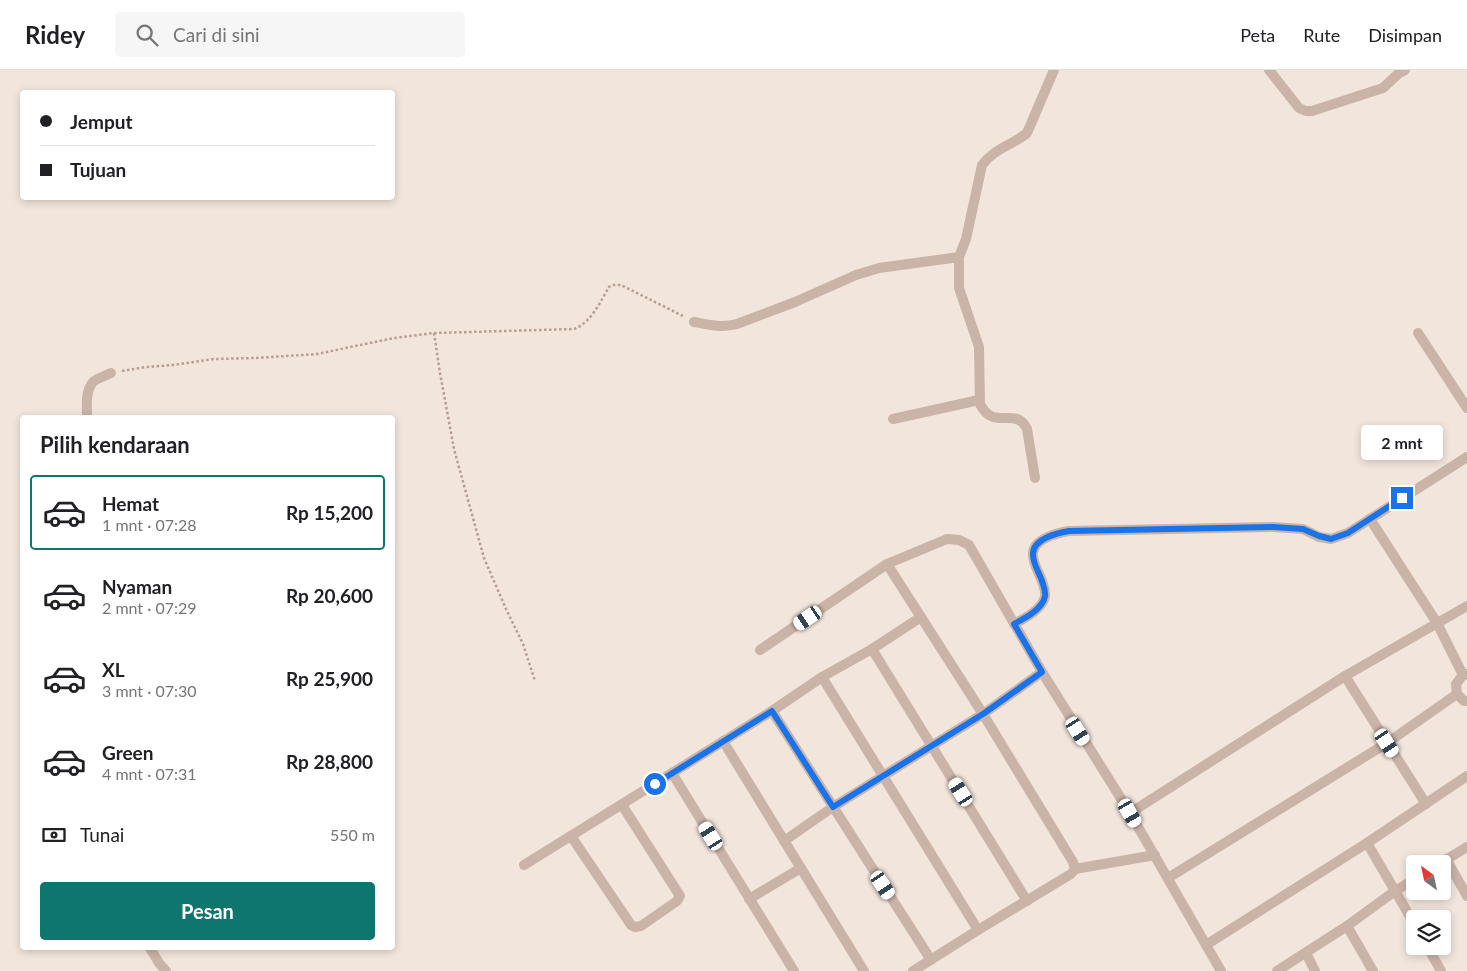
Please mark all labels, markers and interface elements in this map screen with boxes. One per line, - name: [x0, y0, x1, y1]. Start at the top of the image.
- search box: [115, 12, 465, 57]
- text: Ridey: [25, 20, 85, 49]
- icon: search: [133, 21, 161, 49]
- text: Cari di sini: [173, 23, 260, 46]
- text: Peta: [1240, 24, 1275, 46]
- text: Rute: [1303, 24, 1340, 46]
- text: Disimpan: [1368, 24, 1442, 46]
- text: Jemput: [70, 110, 132, 133]
- text: Tujuan: [70, 158, 126, 181]
- callout: 2 mnt: [1361, 426, 1443, 460]
- text: Pilih kendaraan: [40, 431, 190, 458]
- text: 2 mnt: [1381, 433, 1423, 452]
- route end: [1391, 487, 1413, 509]
- icon: car: [42, 490, 87, 535]
- text: Hemat: [102, 492, 159, 515]
- text: Rp 15,200: [286, 501, 373, 524]
- text: 1 mnt · 07:28: [102, 515, 197, 534]
- icon: car: [42, 573, 87, 618]
- text: Nyaman: [102, 575, 172, 598]
- text: Rp 20,600: [286, 584, 373, 607]
- text: 2 mnt · 07:29: [102, 598, 197, 617]
- car: [791, 603, 824, 633]
- icon: car: [42, 656, 87, 701]
- text: XL: [102, 658, 125, 681]
- text: Rp 25,900: [286, 667, 373, 690]
- text: 3 mnt · 07:30: [102, 681, 197, 700]
- car: [1063, 714, 1092, 748]
- car: [1372, 726, 1401, 760]
- icon: car: [42, 739, 87, 784]
- text: Green: [102, 741, 153, 764]
- text: Rp 28,800: [286, 750, 373, 773]
- text: 4 mnt · 07:31: [102, 764, 197, 783]
- route start: [644, 773, 666, 795]
- car: [946, 775, 975, 809]
- car: [1116, 796, 1143, 830]
- car: [696, 819, 725, 853]
- icon: cash: [40, 821, 68, 849]
- text: Tunai: [80, 823, 124, 846]
- text: 550 m: [330, 825, 375, 844]
- north arrow: [1406, 855, 1451, 900]
- map controls: [1406, 855, 1451, 955]
- car: [868, 868, 897, 902]
- button: Pesan: [40, 882, 375, 940]
- button: layers: [1406, 910, 1451, 955]

